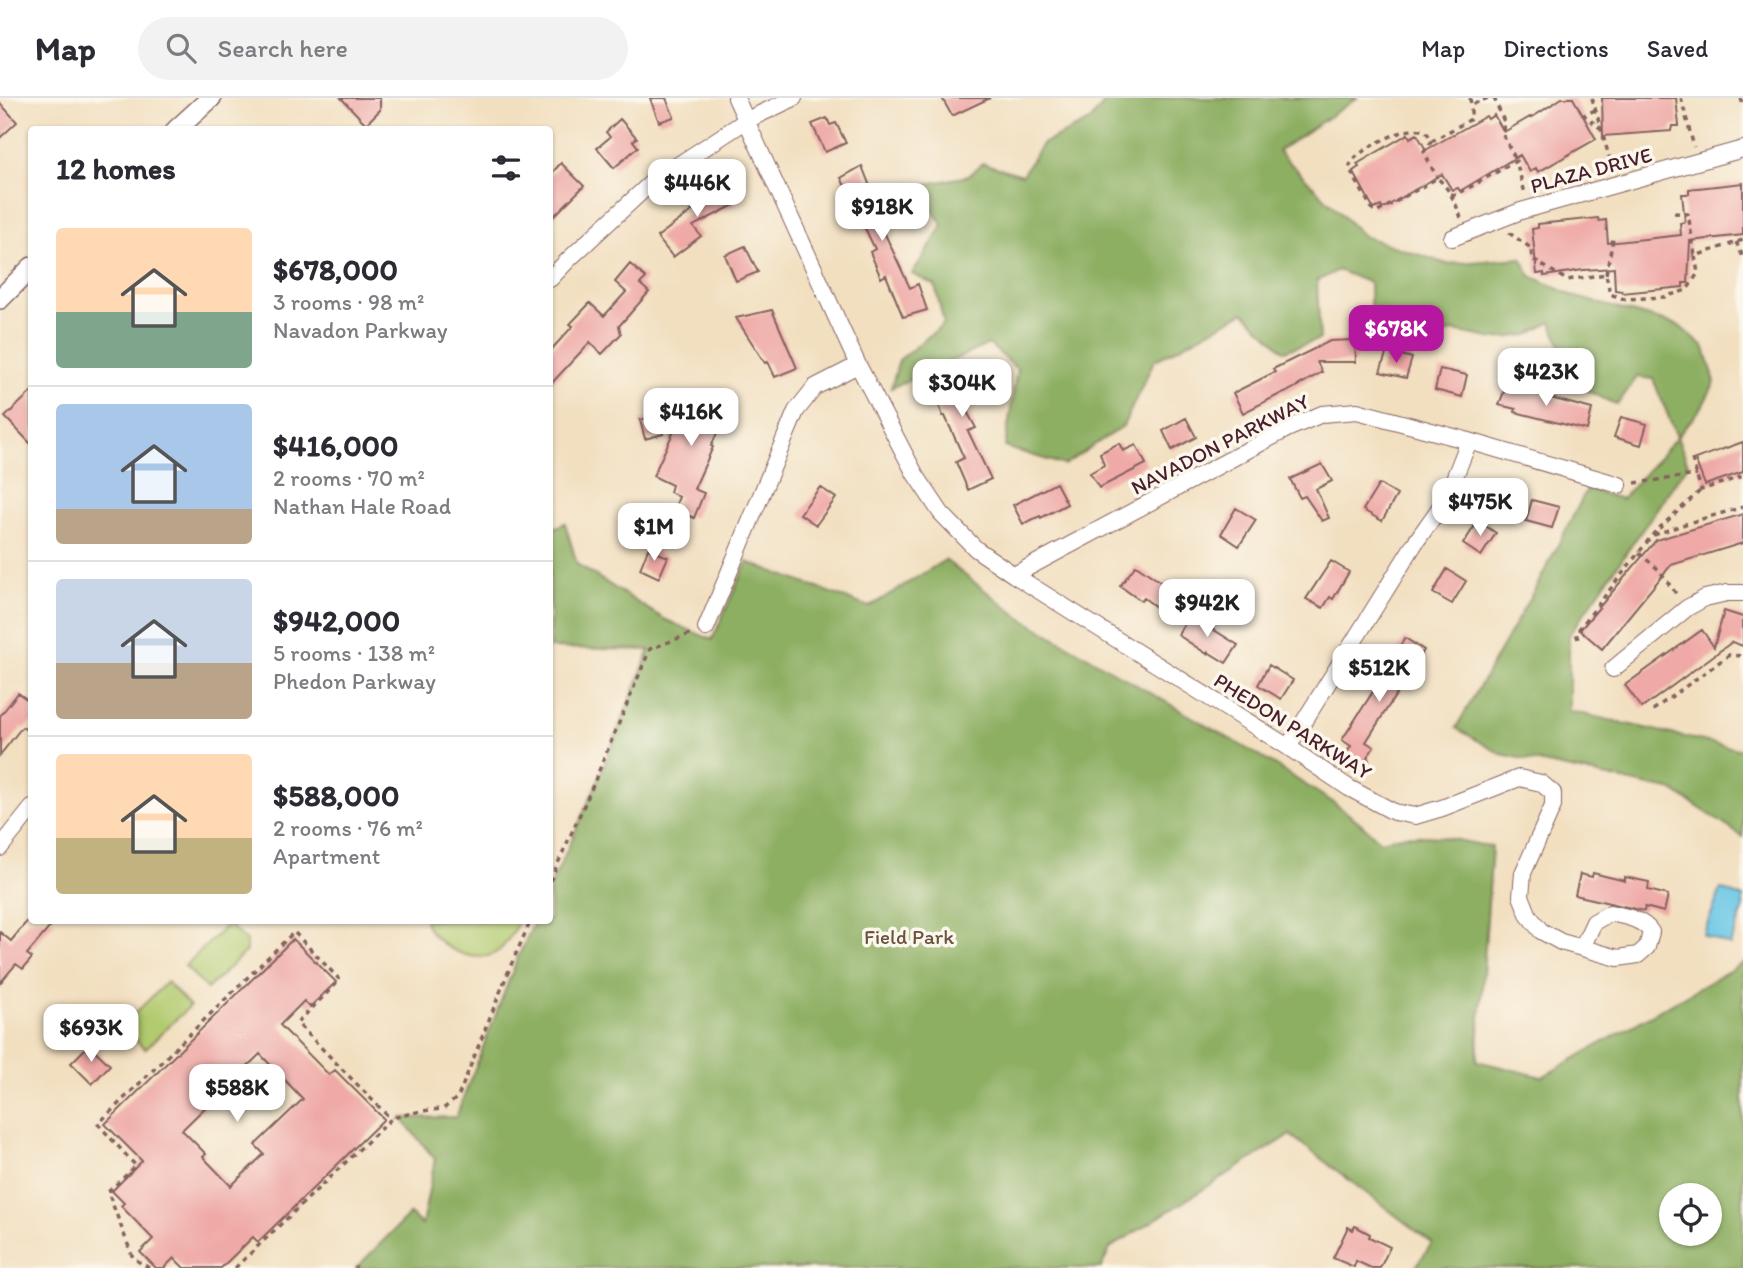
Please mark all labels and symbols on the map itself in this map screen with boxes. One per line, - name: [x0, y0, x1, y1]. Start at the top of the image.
- street label: PLAZA DRIVE: [1527, 142, 1655, 198]
- pin: $446K: [648, 159, 746, 219]
- pin: $918K: [833, 184, 931, 243]
- pin: $678K: [1347, 306, 1445, 365]
- pin: $423K: [1497, 348, 1595, 408]
- pin: $304K: [913, 360, 1011, 419]
- pin: $416K: [642, 388, 740, 448]
- street label: NAVADON PARKWAY: [1127, 388, 1313, 500]
- pin: $475K: [1431, 478, 1529, 538]
- pin: $1M: [620, 504, 688, 563]
- pin: $942K: [1158, 580, 1256, 639]
- pin: $512K: [1330, 644, 1428, 704]
- street label: PHEDON PARKWAY: [1210, 667, 1376, 785]
- park label: Field Park: [864, 924, 954, 949]
- pin: $693K: [42, 1004, 140, 1064]
- pin: $588K: [188, 1065, 286, 1124]

